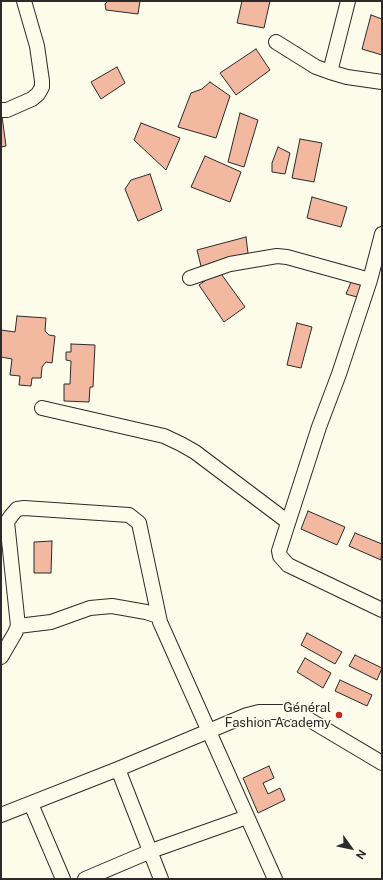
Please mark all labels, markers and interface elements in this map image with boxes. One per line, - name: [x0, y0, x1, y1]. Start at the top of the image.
- place label: Général Fashion Academy: [225, 700, 331, 731]
- marker: Général Fashion Academy: [334, 710, 344, 720]
- north arrow: [331, 828, 371, 868]
- text: N: [354, 848, 368, 861]

